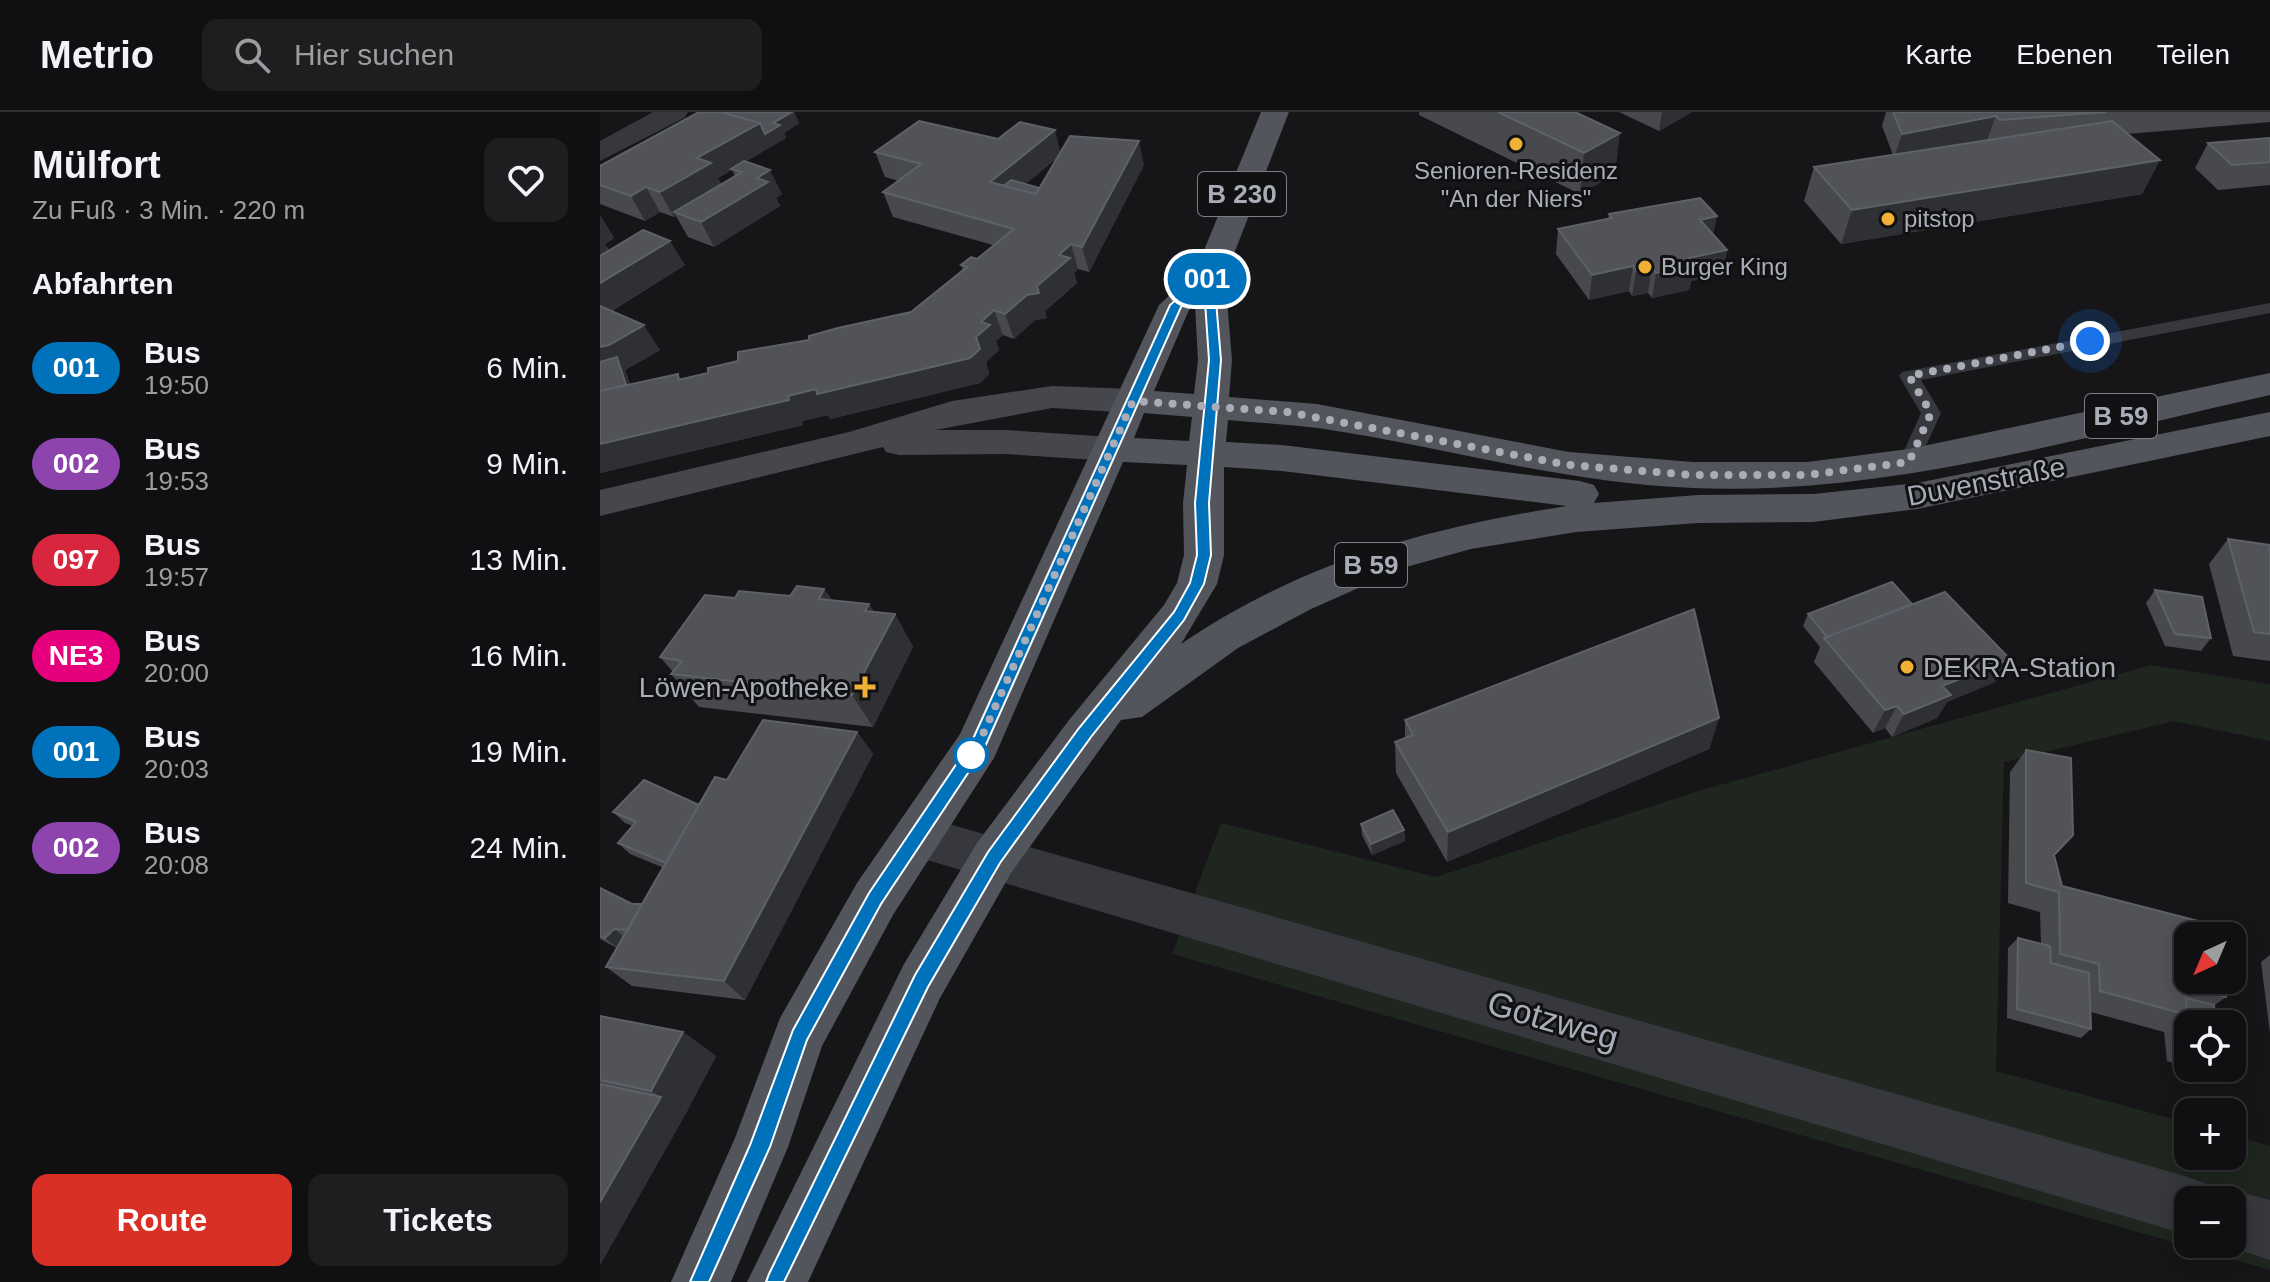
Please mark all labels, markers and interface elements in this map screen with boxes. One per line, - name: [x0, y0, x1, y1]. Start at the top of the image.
- search box: [202, 19, 762, 91]
- icon: search: [230, 33, 274, 77]
- text: Metrio: [40, 34, 154, 76]
- text: Hier suchen: [294, 38, 454, 71]
- text: Karte: [1905, 39, 1972, 70]
- text: Ebenen: [2016, 39, 2113, 70]
- text: Teilen: [2157, 39, 2230, 70]
- marker: Senioren-Residenz "An der Niers": [1507, 135, 1525, 153]
- button: heart: [484, 138, 568, 222]
- text: Mülfort: [32, 144, 161, 186]
- place label: Senioren-Residenz "An der Niers": [1414, 157, 1618, 212]
- road number: B 230: [1198, 172, 1286, 216]
- text: Zu Fuß · 3 Min. · 220 m: [32, 195, 305, 225]
- place label: pitstop: [1904, 205, 1975, 232]
- marker: pitstop: [1879, 210, 1897, 228]
- line badge: 001: [1161, 253, 1253, 305]
- place label: Burger King: [1661, 253, 1788, 280]
- marker: Burger King: [1636, 258, 1654, 276]
- text: 001: [1184, 263, 1230, 294]
- text: Abfahrten: [32, 267, 174, 300]
- your location: [2070, 321, 2110, 361]
- text: Bus: [144, 336, 201, 369]
- text: 6 Min.: [486, 351, 568, 384]
- text: 001: [53, 352, 99, 383]
- text: 19:50: [144, 370, 209, 400]
- road number: B 59: [2085, 394, 2157, 438]
- text: Bus: [144, 432, 201, 465]
- text: 9 Min.: [486, 447, 568, 480]
- text: 002: [53, 448, 99, 479]
- street label: Duvenstraße: [1904, 451, 2068, 512]
- text: 19:53: [144, 466, 209, 496]
- text: Bus: [144, 528, 201, 561]
- text: 13 Min.: [470, 543, 568, 576]
- road number: B 59: [1335, 543, 1407, 587]
- text: 097: [53, 544, 99, 575]
- text: 19:57: [144, 562, 209, 592]
- text: Bus: [144, 624, 201, 657]
- text: 16 Min.: [470, 639, 568, 672]
- text: NE3: [49, 640, 103, 671]
- place label: DEKRA-Station: [1923, 652, 2116, 683]
- text: 20:00: [144, 658, 209, 688]
- marker: DEKRA-Station: [1898, 658, 1916, 676]
- place label: Löwen-Apotheke: [639, 672, 849, 703]
- marker: Löwen-Apotheke: [856, 678, 874, 696]
- text: Bus: [144, 720, 201, 753]
- text: 19 Min.: [470, 735, 568, 768]
- text: 001: [53, 736, 99, 767]
- unlabelled marker: [954, 738, 988, 772]
- text: 20:03: [144, 754, 209, 784]
- text: Bus: [144, 816, 201, 849]
- text: 24 Min.: [470, 831, 568, 864]
- text: 002: [53, 832, 99, 863]
- text: 20:08: [144, 850, 209, 880]
- north arrow: [2174, 922, 2246, 994]
- map controls: [2174, 922, 2246, 1258]
- street label: Gotzweg: [1483, 983, 1623, 1057]
- button: locate: [2174, 1010, 2246, 1082]
- button: +: [2174, 1098, 2246, 1170]
- button: Route: [32, 1174, 292, 1266]
- button: Tickets: [308, 1174, 568, 1266]
- button: −: [2174, 1186, 2246, 1258]

